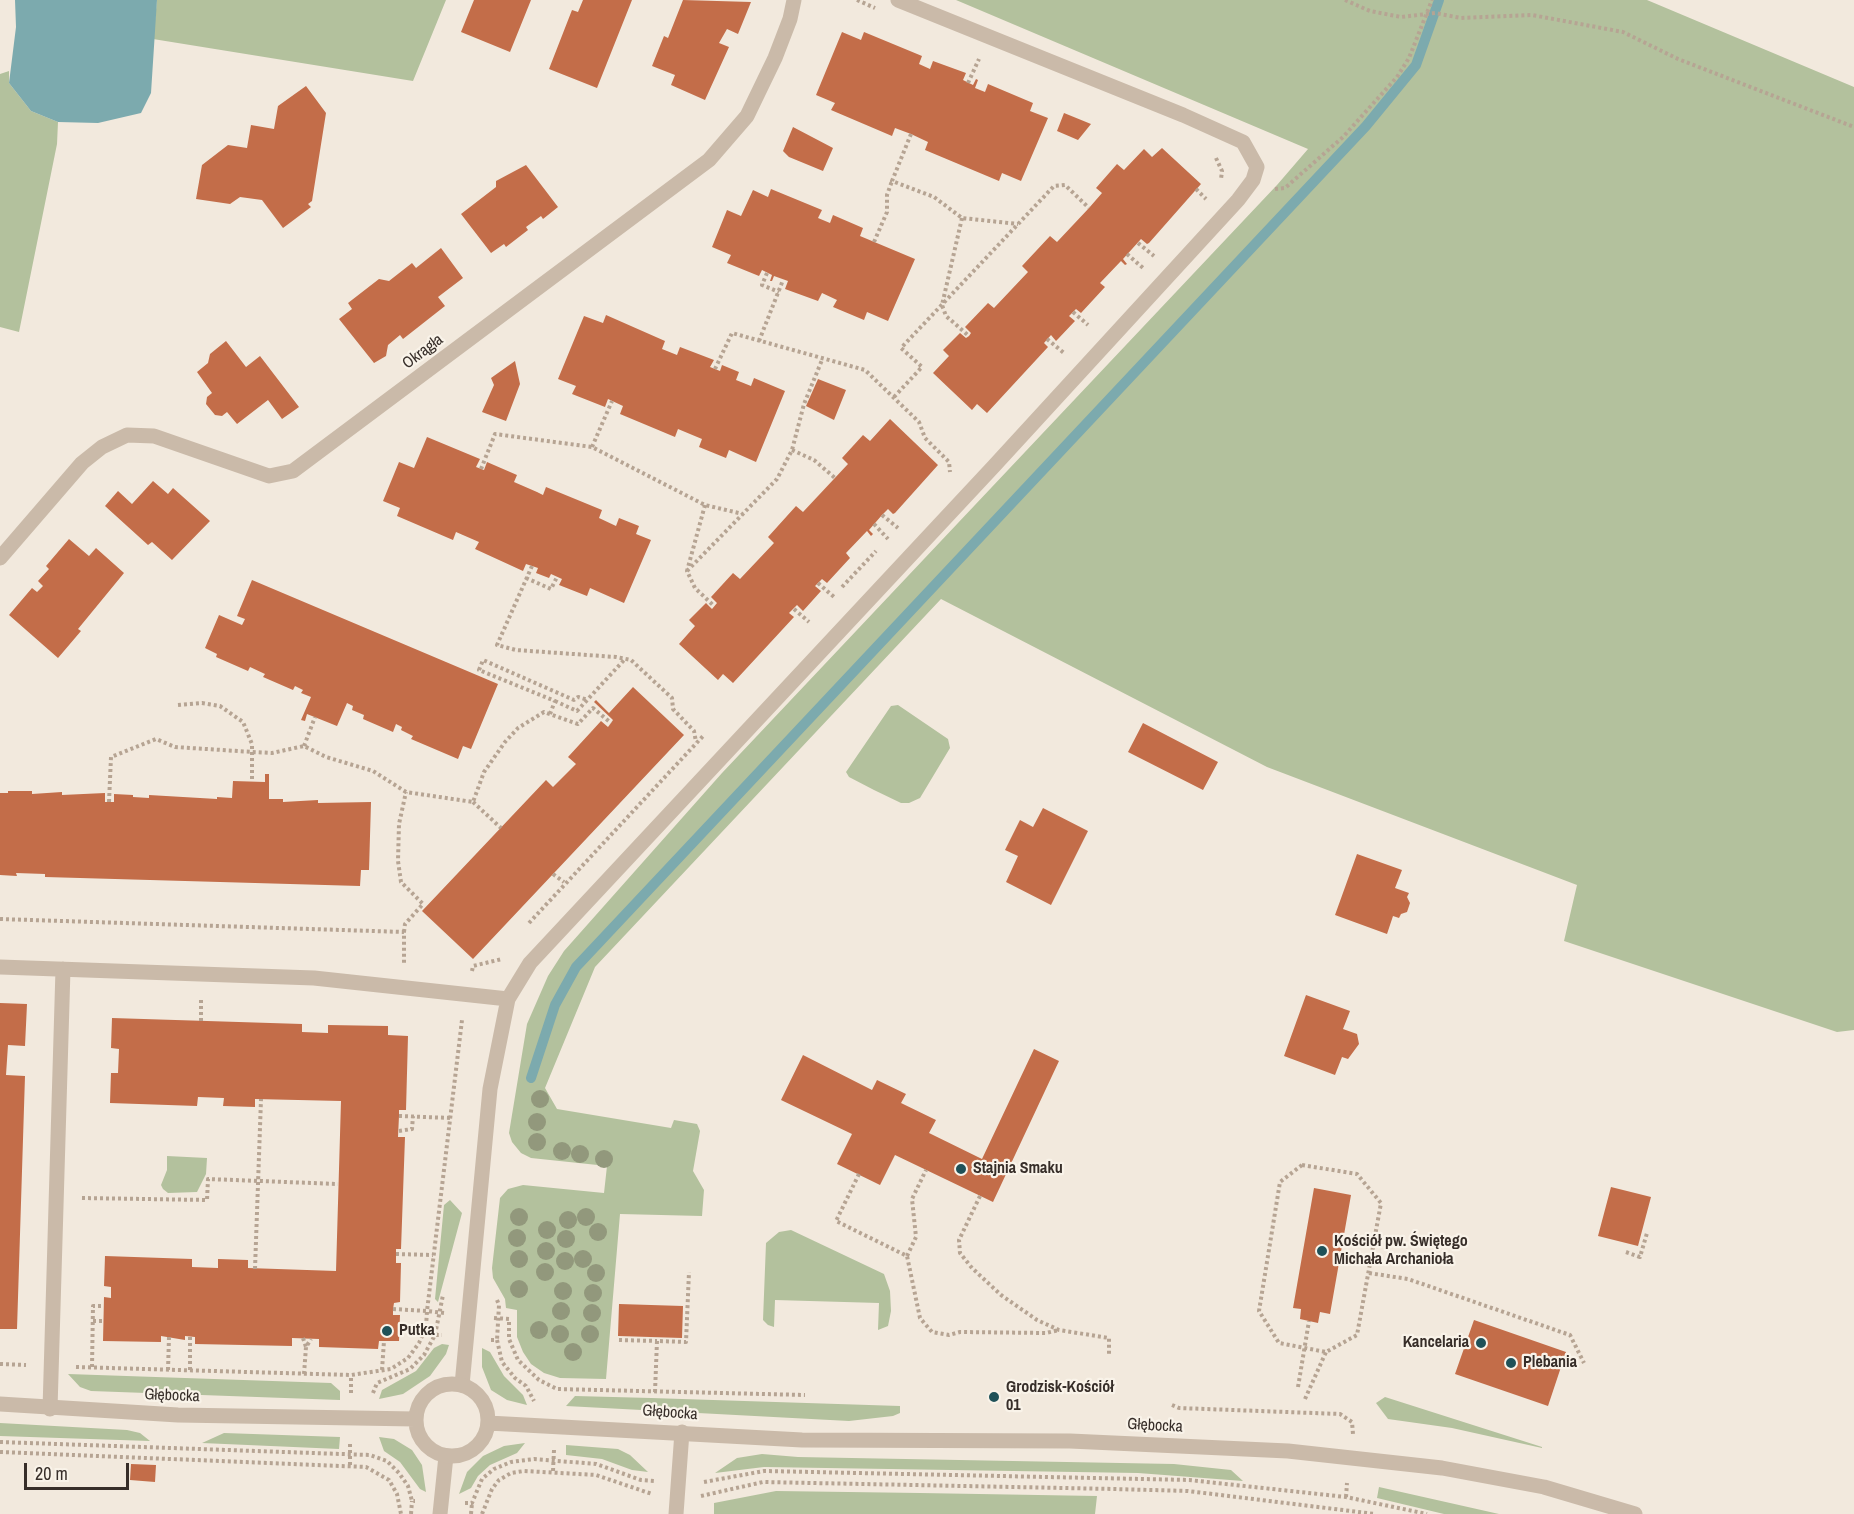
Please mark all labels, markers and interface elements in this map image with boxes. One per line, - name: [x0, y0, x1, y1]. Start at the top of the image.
- street label: Okrągła: [399, 331, 447, 373]
- place label: Stajnia Smaku: [973, 1159, 1063, 1179]
- marker: Stajnia Smaku: [954, 1162, 968, 1176]
- place label: Kościół pw. Świętego Michała Archanioła: [1334, 1232, 1468, 1270]
- marker: Kościół pw. Świętego Michała Archanioła: [1315, 1244, 1329, 1258]
- place label: Putka: [399, 1321, 435, 1341]
- marker: Putka: [380, 1324, 394, 1338]
- place label: Kancelaria: [1403, 1333, 1469, 1353]
- marker: Kancelaria: [1474, 1336, 1488, 1350]
- place label: Plebania: [1523, 1353, 1577, 1373]
- marker: Plebania: [1504, 1356, 1518, 1370]
- place label: Grodzisk-Kościół 01: [1006, 1378, 1114, 1416]
- street label: Głębocka: [144, 1385, 200, 1407]
- marker: Grodzisk-Kościół 01: [987, 1390, 1001, 1404]
- street label: Głębocka: [642, 1401, 698, 1425]
- street label: Głębocka: [1127, 1415, 1183, 1437]
- scale bar: [27, 1451, 132, 1489]
- text: 20 m: [35, 1461, 68, 1486]

